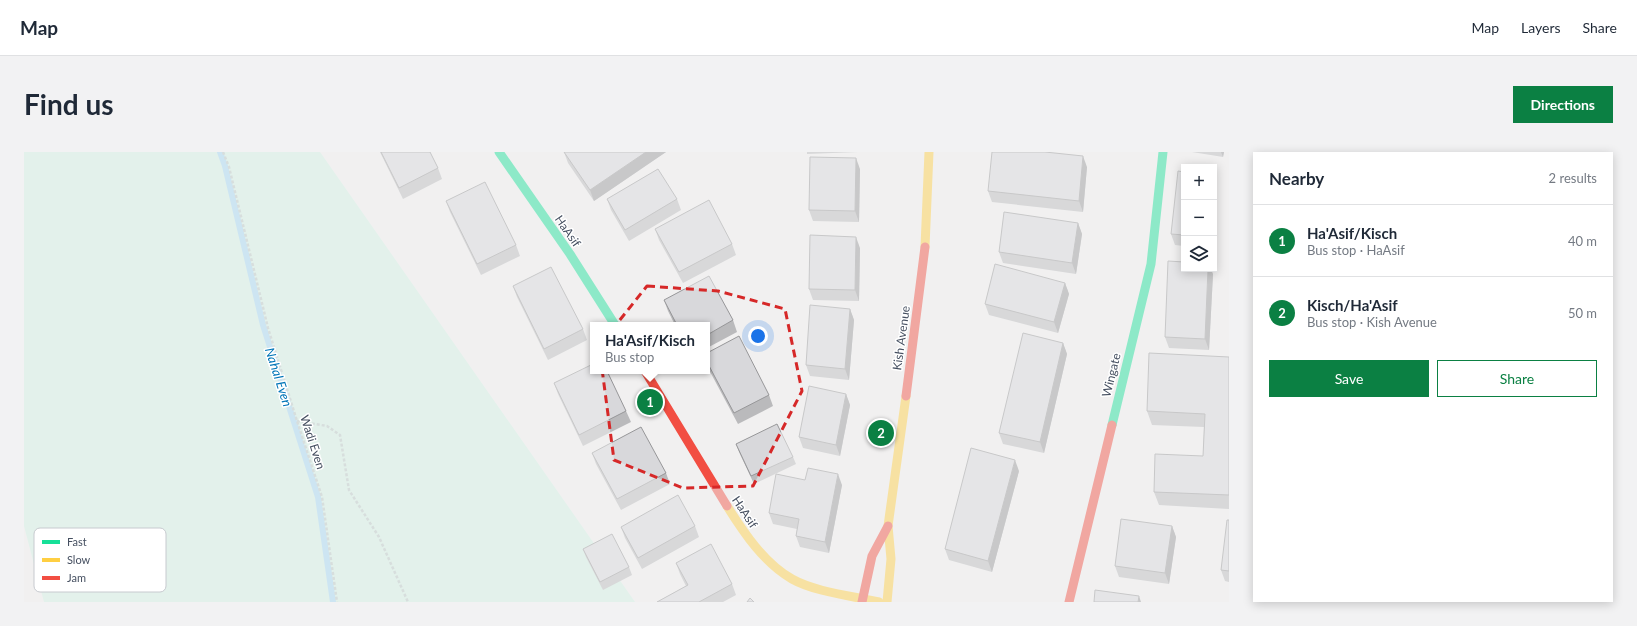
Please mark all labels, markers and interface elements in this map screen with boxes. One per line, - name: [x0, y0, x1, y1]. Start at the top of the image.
- text: Map: [20, 16, 58, 39]
- text: Map: [1471, 19, 1499, 36]
- text: Layers: [1521, 19, 1561, 36]
- text: Share: [1583, 19, 1617, 36]
- button: Directions: [1513, 86, 1613, 123]
- text: Find us: [24, 87, 114, 121]
- map controls: [1181, 164, 1217, 272]
- button: +: [1181, 164, 1217, 200]
- text: Nearby: [1269, 168, 1324, 189]
- text: 2 results: [1549, 170, 1597, 186]
- button: −: [1181, 200, 1217, 236]
- street label: HaAsif: [552, 212, 585, 250]
- text: Ha'Asif/Kisch: [1307, 224, 1397, 242]
- text: 1: [1278, 233, 1286, 249]
- text: 40 m: [1568, 233, 1597, 249]
- button: layers: [1181, 236, 1217, 272]
- text: Bus stop · HaAsif: [1307, 242, 1405, 258]
- text: Kisch/Ha'Asif: [1307, 296, 1398, 314]
- street label: Kish Avenue: [889, 305, 913, 371]
- text: 2: [1278, 305, 1286, 321]
- text: 50 m: [1568, 305, 1597, 321]
- text: Bus stop · Kish Avenue: [1307, 314, 1437, 330]
- popup: [590, 322, 710, 374]
- your location: [748, 326, 768, 346]
- text: Ha'Asif/Kisch: [605, 331, 695, 349]
- water label: Nahal Even: [262, 346, 296, 409]
- text: Bus stop: [605, 349, 654, 365]
- street label: Wingate: [1098, 351, 1124, 399]
- button: Save: [1269, 360, 1429, 397]
- button: Share: [1437, 360, 1597, 397]
- pin: 1: [637, 387, 663, 417]
- street label: Wadi Even: [297, 413, 329, 471]
- pin: 2: [868, 418, 894, 448]
- street label: HaAsif: [729, 493, 762, 532]
- legend: [34, 528, 166, 592]
- text: Fast: [67, 535, 87, 548]
- text: Slow: [67, 553, 91, 566]
- text: Jam: [67, 571, 86, 584]

